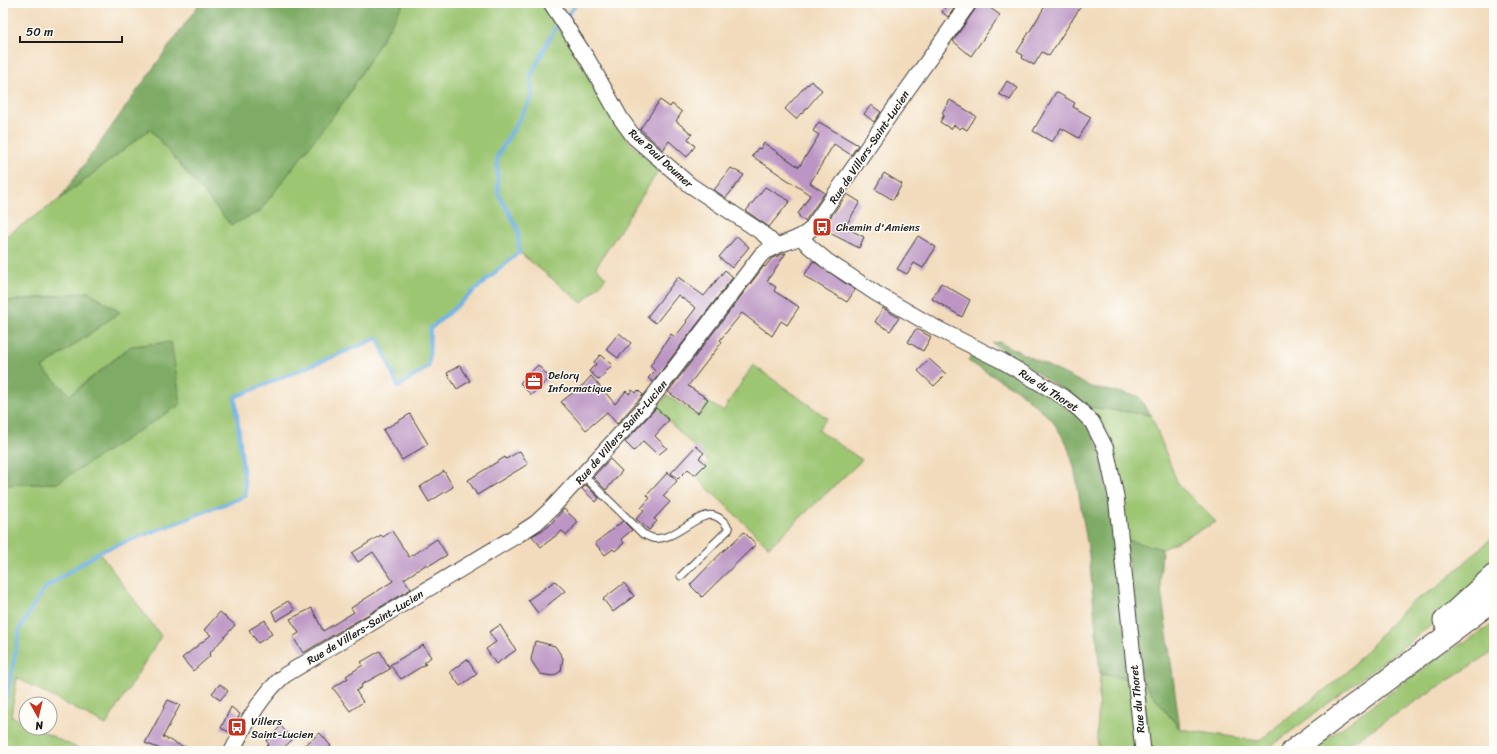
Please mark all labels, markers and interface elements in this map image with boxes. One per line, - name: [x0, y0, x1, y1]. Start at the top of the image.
- scale bar: [20, 18, 122, 44]
- text: 50 m: [26, 21, 53, 43]
- street label: Rue de Villers-Saint-Lucien: [824, 87, 915, 208]
- street label: Rue Paul Doumer: [624, 124, 698, 193]
- bus stop icon: Chemin d'Amiens: [811, 216, 833, 238]
- place label: Chemin d'Amiens: [836, 218, 921, 237]
- street label: Rue du Thoret: [1015, 364, 1083, 417]
- place label: Delory Informatique: [547, 366, 612, 398]
- office icon: Delory Informatique: [523, 370, 545, 392]
- street label: Rue de Villers-Saint-Lucien: [570, 376, 672, 489]
- street label: Rue de Villers-Saint-Lucien: [303, 585, 427, 670]
- street label: Rue du Thoret: [1124, 664, 1151, 734]
- north arrow: [18, 696, 58, 736]
- place label: Villers Saint-Lucien: [251, 712, 313, 744]
- text: N: [34, 715, 45, 735]
- bus stop icon: Villers Saint-Lucien: [226, 716, 248, 738]

